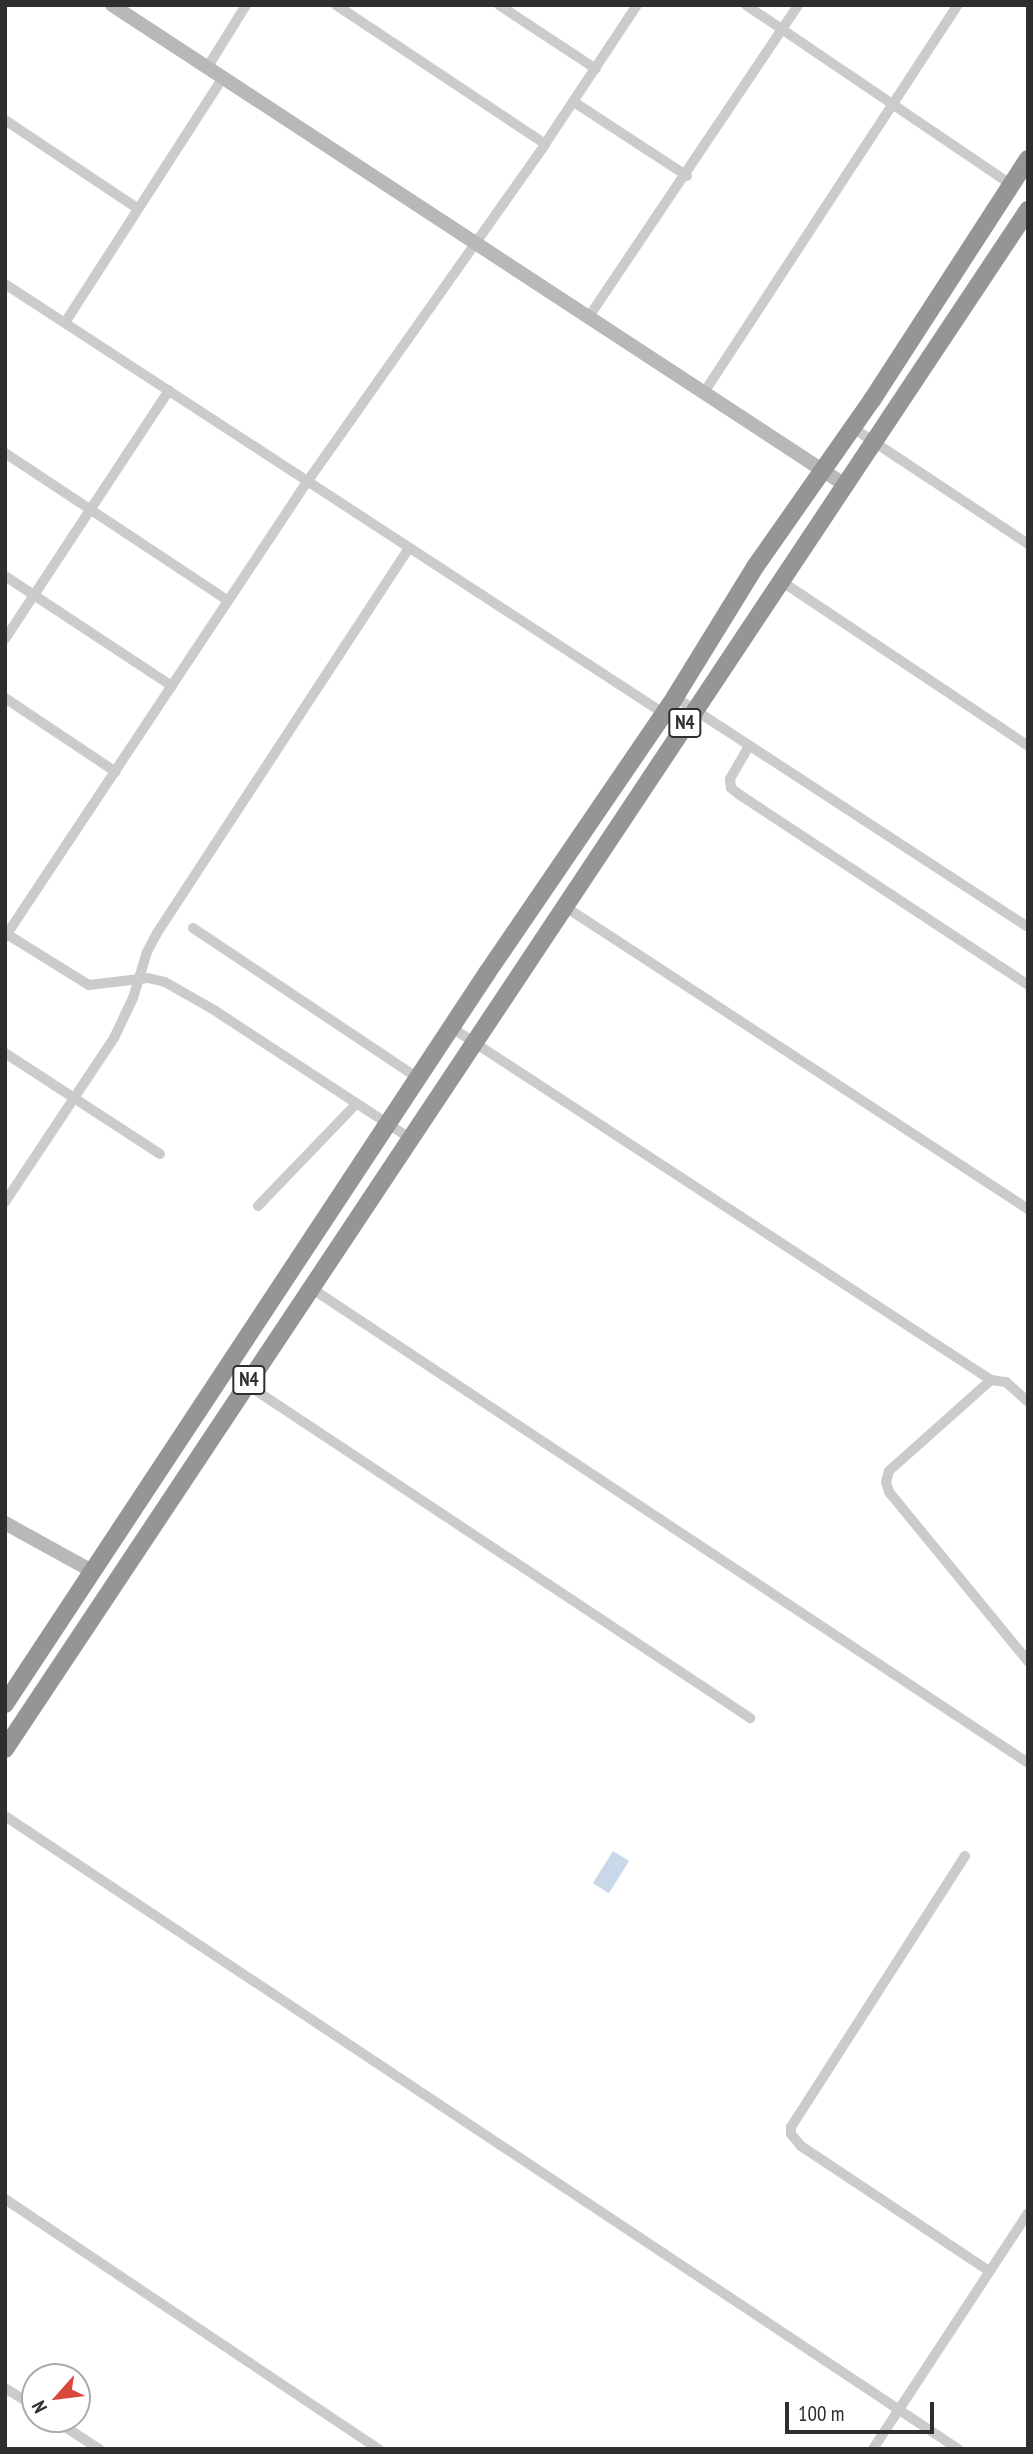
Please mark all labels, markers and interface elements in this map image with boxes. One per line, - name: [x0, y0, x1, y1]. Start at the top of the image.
- road number: N4: [668, 708, 702, 738]
- road number: N4: [232, 1364, 266, 1396]
- north arrow: [21, 2363, 91, 2433]
- scale bar: [788, 2388, 937, 2432]
- text: N: [26, 2397, 52, 2417]
- text: 100 m: [798, 2400, 844, 2427]

